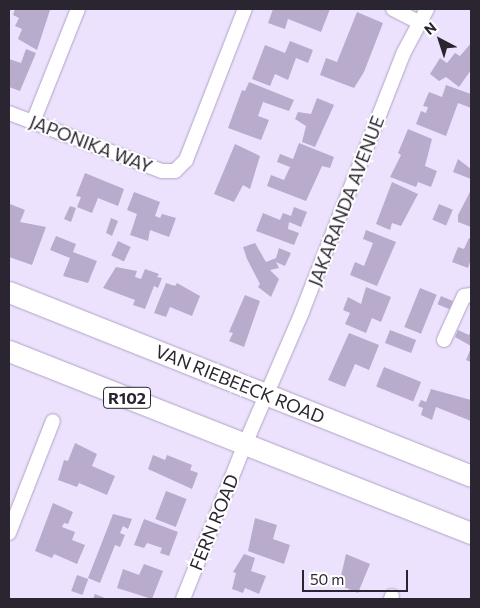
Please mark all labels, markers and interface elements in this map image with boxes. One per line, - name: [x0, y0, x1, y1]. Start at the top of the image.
- north arrow: [415, 15, 465, 65]
- text: N: [421, 18, 440, 38]
- street label: JAPONIKA WAY: [27, 111, 155, 177]
- street label: JAKARANDA AVENUE: [304, 113, 388, 289]
- street label: VAN RIEBEECK ROAD: [152, 340, 328, 428]
- road number: R102: [102, 384, 152, 412]
- street label: FERN ROAD: [185, 471, 243, 573]
- scale bar: [305, 560, 411, 592]
- text: 50 m: [310, 570, 344, 588]

